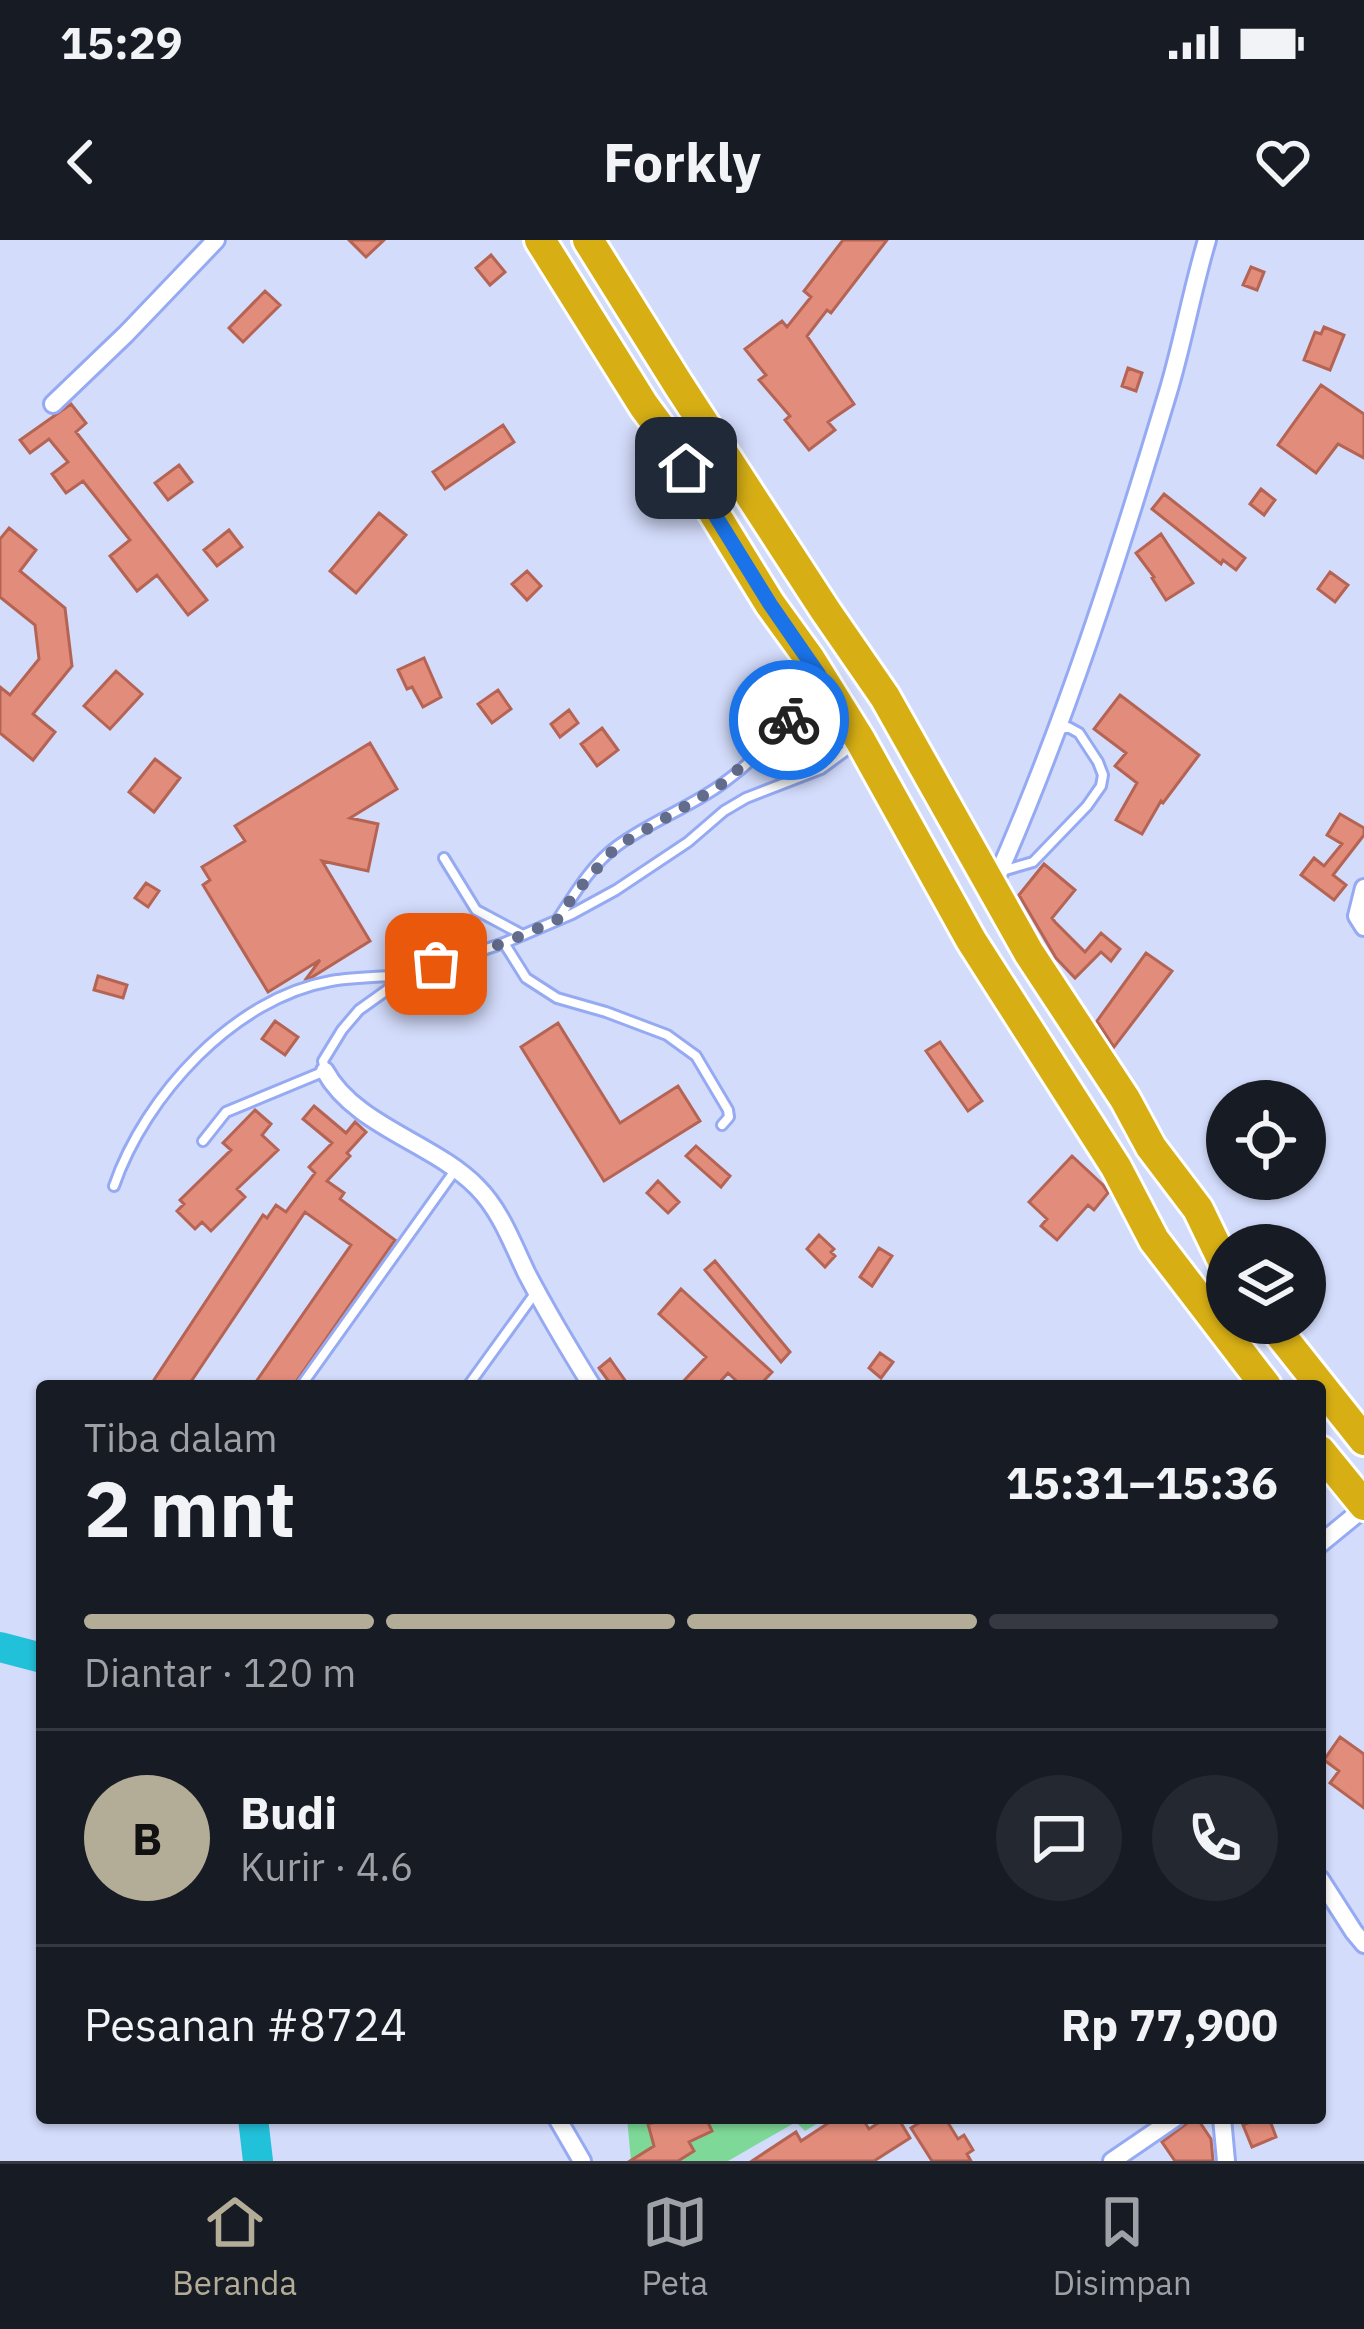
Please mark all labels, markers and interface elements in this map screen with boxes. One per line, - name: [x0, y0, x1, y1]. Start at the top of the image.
- text: 15:29: [60, 13, 183, 71]
- text: Forkly: [603, 127, 761, 197]
- icon: back: [48, 129, 114, 195]
- icon: heart: [1250, 129, 1316, 195]
- pin: [635, 417, 737, 519]
- icon: home: [653, 435, 719, 501]
- courier: [729, 660, 849, 780]
- icon: bike: [756, 687, 822, 753]
- pin: [385, 913, 487, 1015]
- icon: bag: [403, 931, 469, 997]
- map controls: [1206, 1080, 1326, 1344]
- button: locate: [1206, 1080, 1326, 1200]
- button: layers: [1206, 1224, 1326, 1344]
- text: Tiba dalam: [84, 1412, 278, 1463]
- text: 15:31–15:36: [1006, 1453, 1278, 1511]
- text: 2 mnt: [84, 1457, 295, 1558]
- text: Diantar · 120 m: [84, 1647, 356, 1698]
- button: chat: [996, 1775, 1122, 1901]
- button: phone: [1152, 1775, 1278, 1901]
- text: Budi: [240, 1783, 337, 1841]
- text: B: [132, 1809, 162, 1867]
- text: Kurir · 4.6: [240, 1841, 413, 1892]
- text: Pesanan #8724: [84, 1995, 407, 2053]
- text: Rp 77,900: [1061, 1995, 1278, 2053]
- tab: Beranda: [172, 2189, 297, 2304]
- tab: Peta: [642, 2189, 708, 2304]
- tab: Disimpan: [1053, 2189, 1192, 2304]

